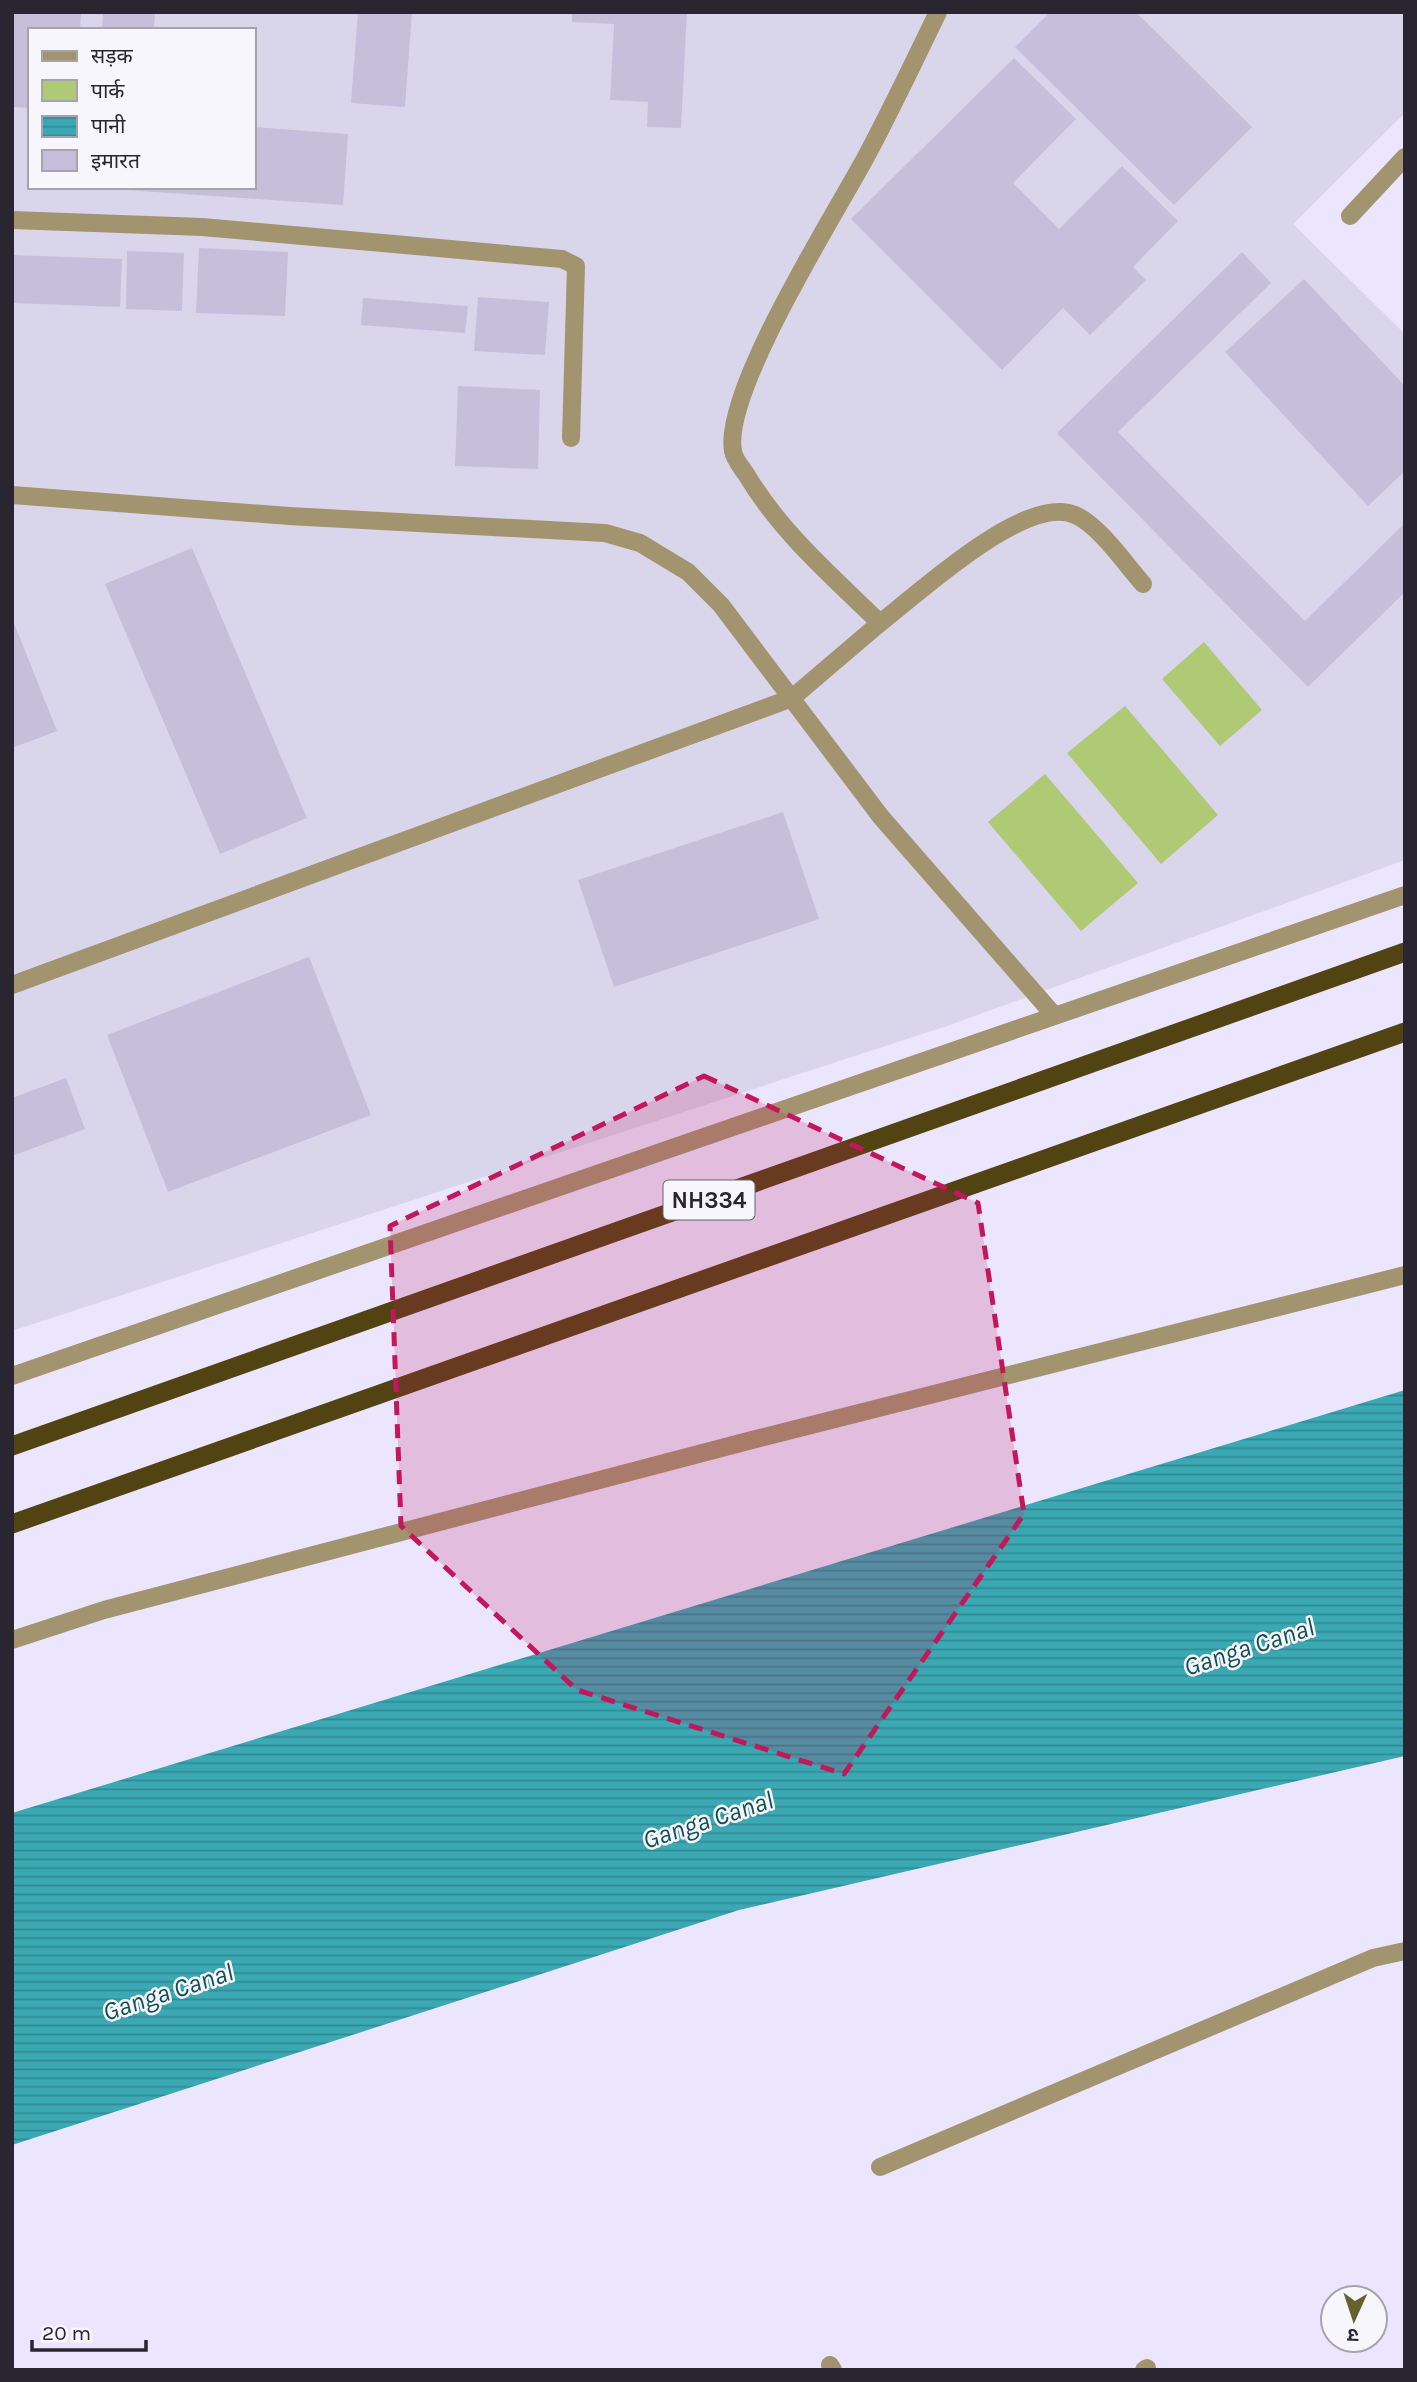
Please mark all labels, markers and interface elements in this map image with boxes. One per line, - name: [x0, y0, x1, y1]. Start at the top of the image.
- legend: [28, 28, 256, 189]
- text: सड़क: [91, 44, 133, 68]
- text: पार्क: [91, 79, 125, 103]
- text: पानी: [91, 114, 126, 138]
- text: इमारत: [91, 149, 141, 173]
- road number: NH334: [664, 1180, 754, 1219]
- water label: Ganga Canal: [1180, 1611, 1318, 1683]
- water label: Ganga Canal: [639, 1784, 777, 1856]
- water label: Ganga Canal: [99, 1956, 237, 2028]
- north arrow: [1319, 2284, 1389, 2354]
- scale bar: [32, 2308, 145, 2352]
- text: 20 m: [42, 2321, 91, 2345]
- text: उ: [1346, 2324, 1359, 2346]

